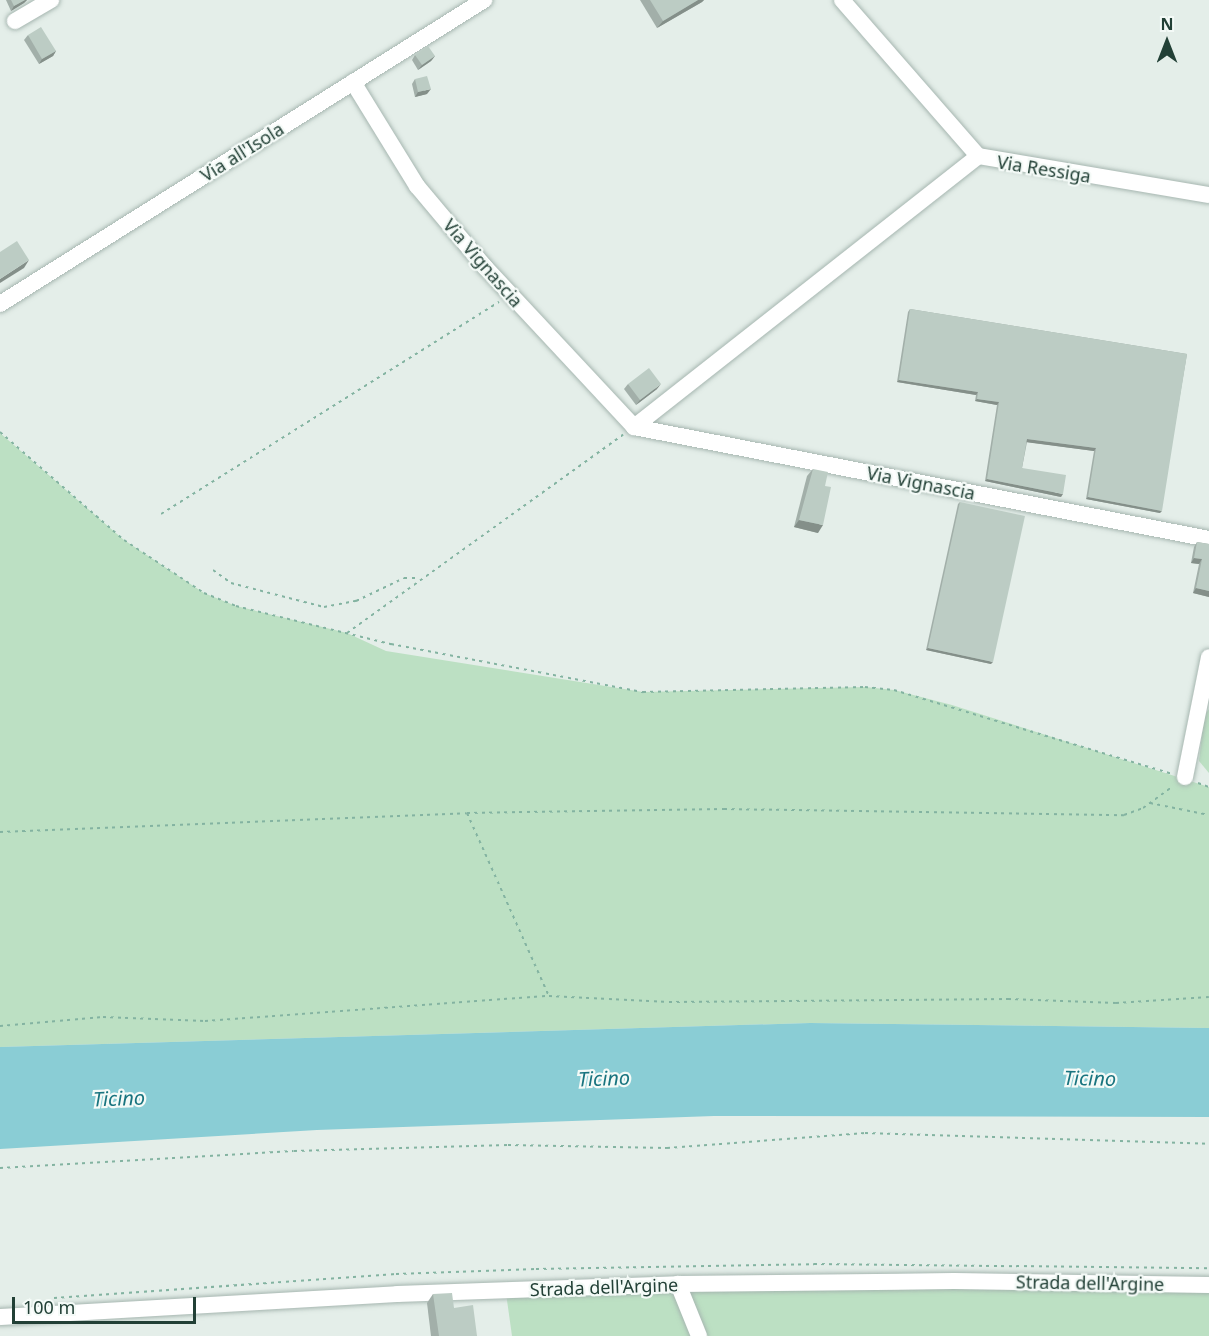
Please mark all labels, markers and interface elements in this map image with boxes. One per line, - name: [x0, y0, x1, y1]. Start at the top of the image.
- north arrow: [1137, 12, 1197, 72]
- text: N: [1160, 13, 1174, 35]
- street label: Via all'Isola: [196, 118, 288, 186]
- street label: Via Ressiga: [996, 151, 1092, 187]
- street label: Via Vignascia: [439, 214, 527, 312]
- street label: Via Vignascia: [865, 462, 977, 504]
- water label: Ticino: [577, 1065, 631, 1091]
- water label: Ticino: [1064, 1066, 1116, 1090]
- water label: Ticino: [92, 1085, 146, 1111]
- street label: Strada dell'Argine: [1016, 1271, 1164, 1295]
- street label: Strada dell'Argine: [529, 1274, 679, 1300]
- scale bar: [15, 1285, 200, 1323]
- text: 100 m: [23, 1295, 75, 1319]

